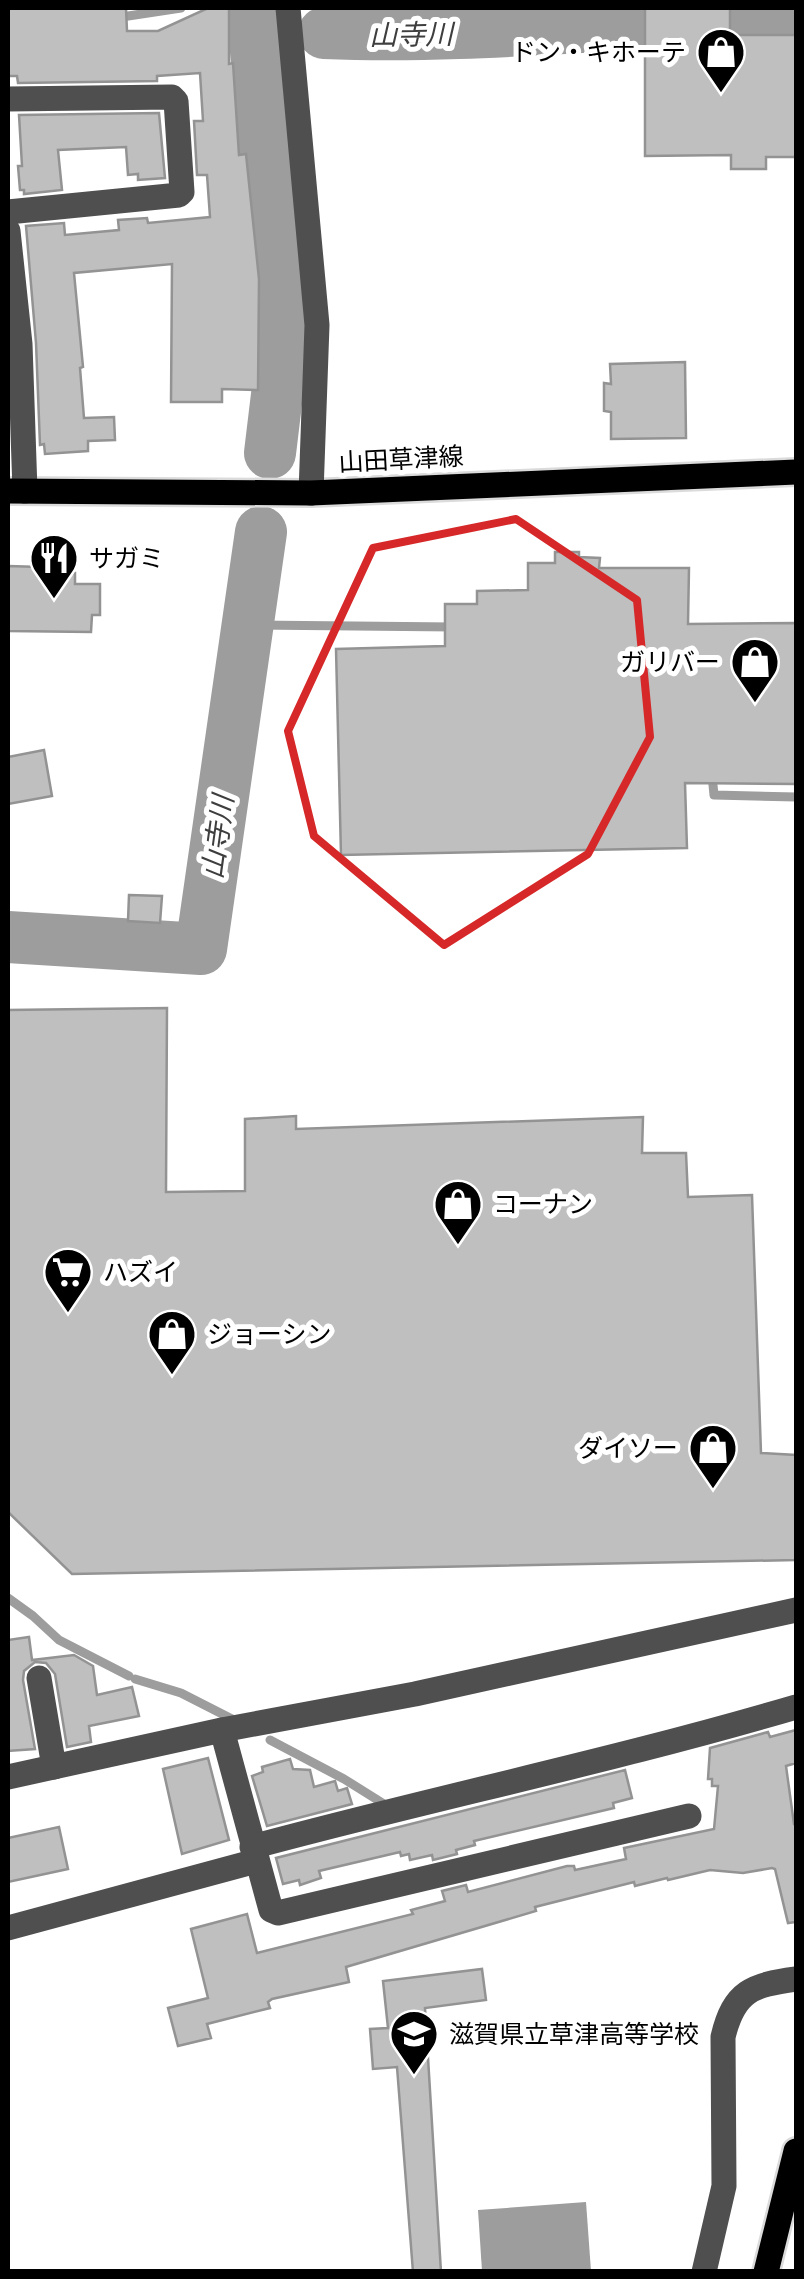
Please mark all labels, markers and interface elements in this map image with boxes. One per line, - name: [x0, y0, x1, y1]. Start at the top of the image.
- water label: 山寺川: [369, 18, 456, 50]
- shop icon: ドン・キホーテ: [695, 26, 747, 94]
- place label: ドン・キホーテ: [511, 38, 686, 66]
- street label: 山田草津線: [338, 442, 464, 476]
- restaurant icon: サガミ: [28, 532, 80, 600]
- place label: サガミ: [89, 544, 164, 572]
- shop icon: ガリバー: [729, 636, 781, 704]
- place label: ガリバー: [620, 648, 720, 676]
- water label: 山寺川: [196, 790, 239, 881]
- shop icon: コーナン: [432, 1178, 484, 1246]
- place label: コーナン: [493, 1190, 593, 1218]
- supermarket icon: ハズイ: [42, 1246, 94, 1314]
- place label: ハズイ: [103, 1258, 178, 1286]
- shop icon: ジョーシン: [146, 1308, 198, 1376]
- place label: ジョーシン: [207, 1320, 332, 1348]
- shop icon: ダイソー: [687, 1422, 739, 1490]
- place label: ダイソー: [578, 1434, 678, 1462]
- school or university icon: 滋賀県立草津高等学校: [388, 2008, 440, 2076]
- place label: 滋賀県立草津高等学校: [449, 2020, 699, 2048]

